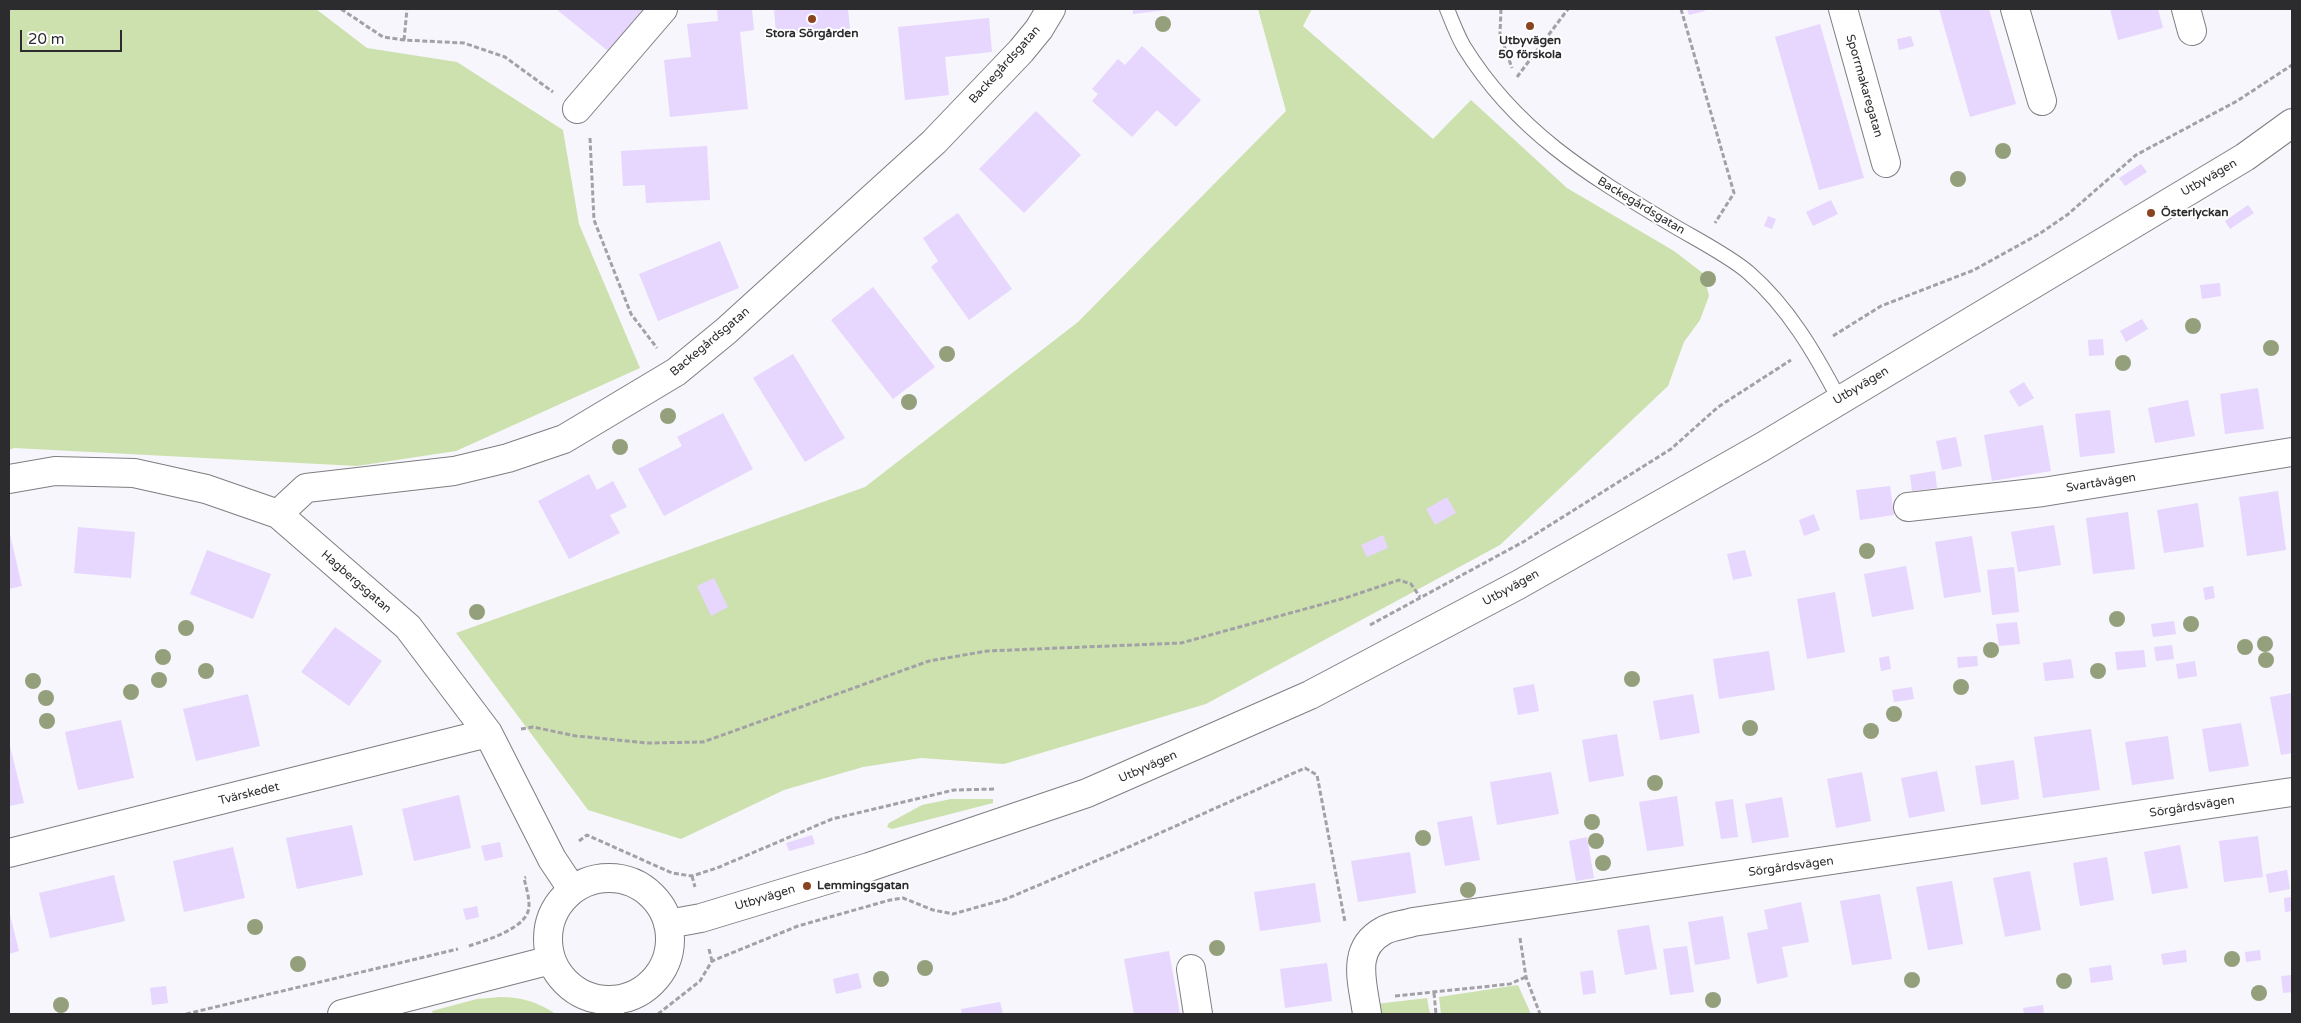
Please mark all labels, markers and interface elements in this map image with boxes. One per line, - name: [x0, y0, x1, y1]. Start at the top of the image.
- marker: Stora Sörgården: [806, 13, 818, 25]
- scale bar: [22, 20, 125, 52]
- marker: Utbyvägen 50 förskola: [1524, 20, 1536, 32]
- street label: Backegårdsgatan: [966, 23, 1044, 107]
- place label: Stora Sörgården: [766, 27, 858, 41]
- text: 20 m: [28, 30, 65, 48]
- street label: Sporrmakaregatan: [1842, 33, 1886, 139]
- place label: Utbyvägen 50 förskola: [1498, 34, 1562, 62]
- street label: Utbyvägen: [2178, 156, 2240, 200]
- street label: Backegårdsgatan: [1595, 174, 1687, 238]
- place label: Österlyckan: [2161, 206, 2228, 220]
- marker: Österlyckan: [2145, 207, 2157, 219]
- street label: Backegårdsgatan: [667, 304, 753, 380]
- street label: Utbyvägen: [1831, 364, 1891, 408]
- street label: Svartåvägen: [2065, 470, 2137, 496]
- street label: Hagbergsgatan: [318, 548, 394, 616]
- street label: Utbyvägen: [1480, 567, 1542, 609]
- street label: Utbyvägen: [1117, 748, 1179, 786]
- street label: Tvärskedet: [217, 780, 281, 808]
- street label: Sörgårdsvägen: [2148, 793, 2236, 821]
- street label: Sörgårdsvägen: [1748, 854, 1834, 880]
- place label: Lemmingsgatan: [817, 879, 909, 893]
- marker: Lemmingsgatan: [801, 880, 813, 892]
- street label: Utbyvägen: [733, 882, 797, 914]

